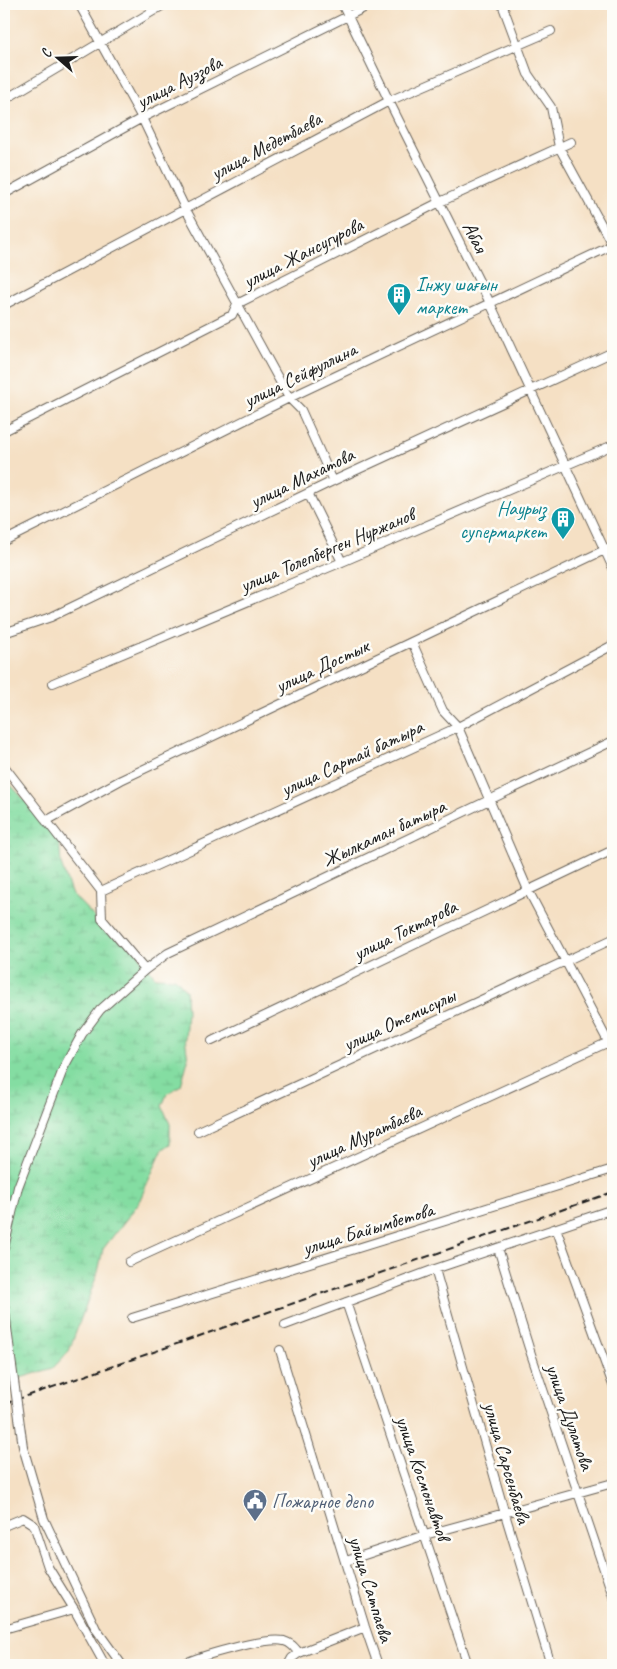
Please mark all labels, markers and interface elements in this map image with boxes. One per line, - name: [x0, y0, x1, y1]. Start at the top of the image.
- north arrow: [32, 32, 82, 82]
- text: С: [37, 46, 56, 60]
- street label: улица Ауэзова: [131, 49, 228, 115]
- street label: улица Медетбаева: [206, 105, 327, 186]
- street label: улица Жансугурова: [238, 211, 369, 294]
- street label: Абая: [457, 217, 494, 258]
- place label: Інжу шағын маркет: [416, 272, 499, 320]
- building icon: Інжу шағын маркет: [386, 282, 412, 316]
- street label: улица Сейфуллина: [239, 336, 362, 414]
- street label: улица Махатова: [245, 441, 359, 514]
- place label: Наурыз супермаркет: [460, 496, 548, 544]
- street label: улица Толепберген Нуржанов: [235, 500, 422, 598]
- building icon: Наурыз супермаркет: [550, 506, 576, 540]
- street label: улица Достык: [270, 633, 374, 699]
- street label: улица Сартай батыра: [276, 713, 428, 802]
- street label: Жылкаман батыра: [318, 793, 451, 873]
- street label: улица Токтарова: [348, 894, 462, 966]
- street label: улица Отемисулы: [338, 982, 460, 1057]
- street label: улица Муратбаева: [302, 1098, 427, 1174]
- street label: улица Байымбетова: [298, 1197, 438, 1261]
- street label: улица Дулатова: [540, 1360, 600, 1475]
- street label: улица Сарсенбаева: [477, 1398, 537, 1529]
- street label: улица Космонавтов: [390, 1412, 457, 1547]
- public building icon: Пожарное депо: [242, 1488, 268, 1522]
- place label: Пожарное депо: [272, 1489, 374, 1514]
- street label: улица Сатпаева: [343, 1532, 399, 1646]

